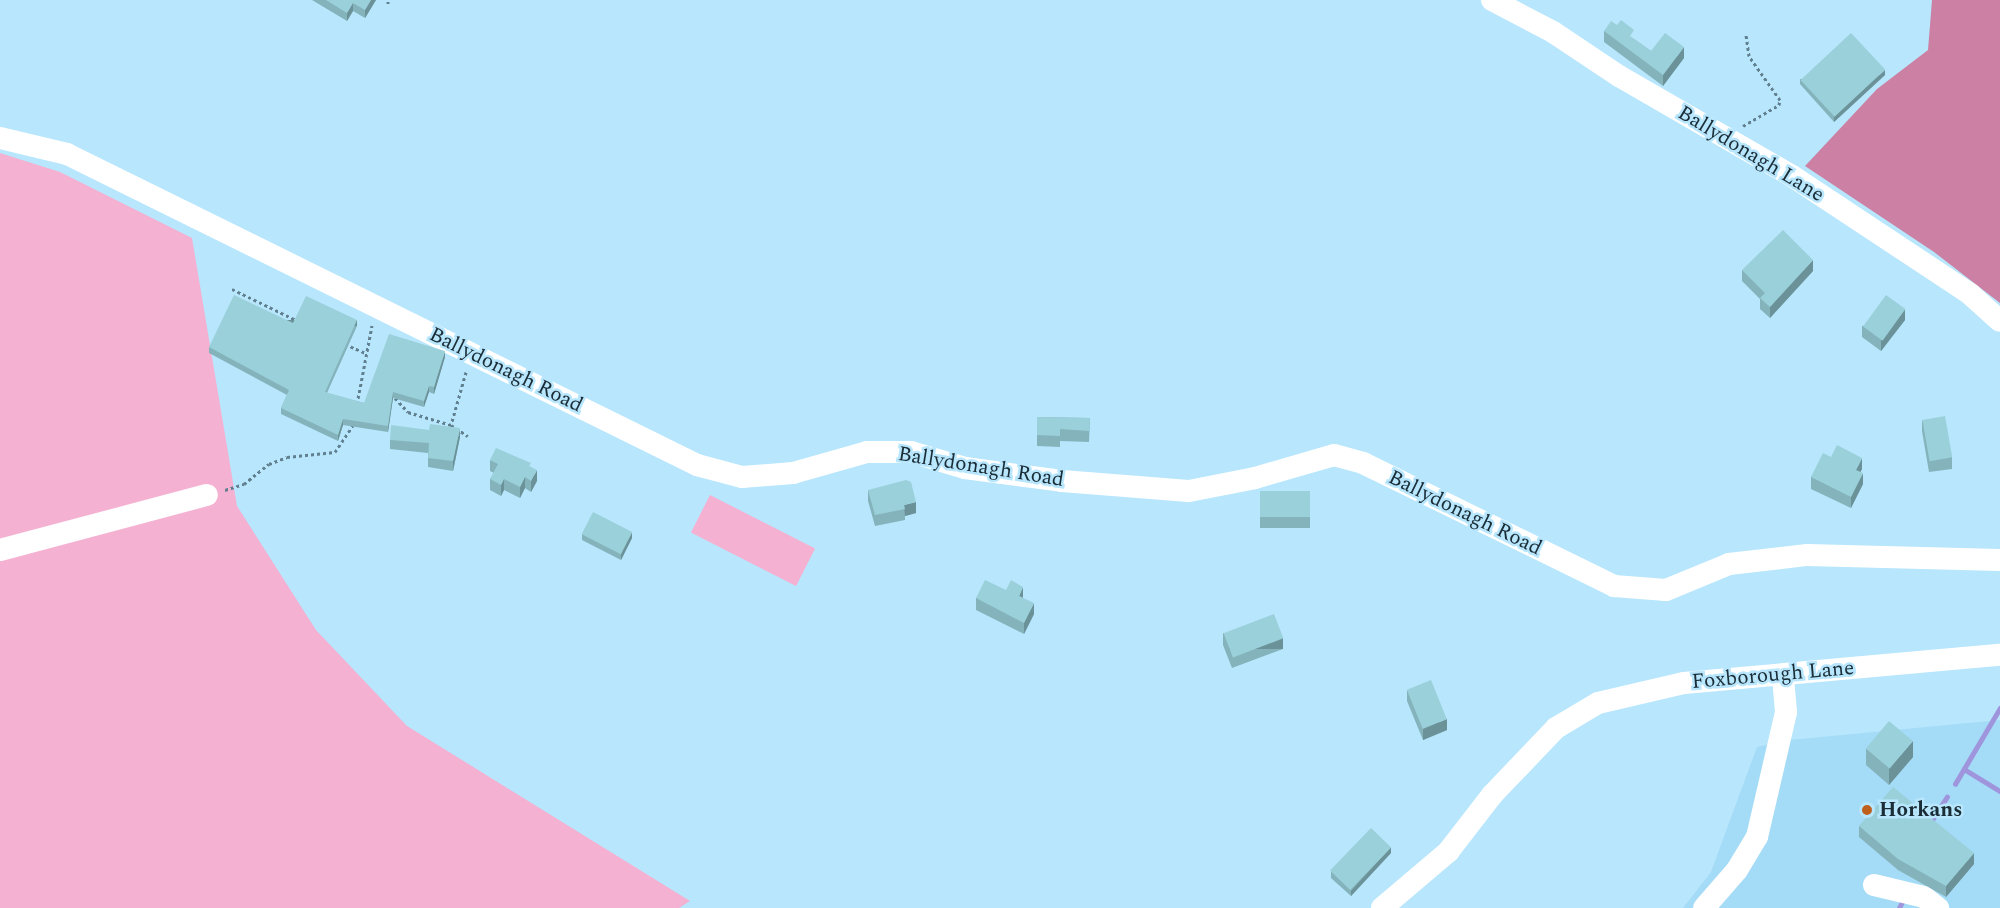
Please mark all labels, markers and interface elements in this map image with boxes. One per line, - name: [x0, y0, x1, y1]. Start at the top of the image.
- street label: Ballydonagh Lane: [1673, 100, 1829, 208]
- street label: Ballydonagh Road: [425, 322, 587, 418]
- street label: Ballydonagh Road: [896, 441, 1066, 493]
- street label: Ballydonagh Road: [1384, 465, 1546, 561]
- street label: Foxborough Lane: [1691, 655, 1855, 695]
- place label: Horkans: [1879, 797, 1962, 823]
- marker: Horkans: [1860, 803, 1874, 817]

